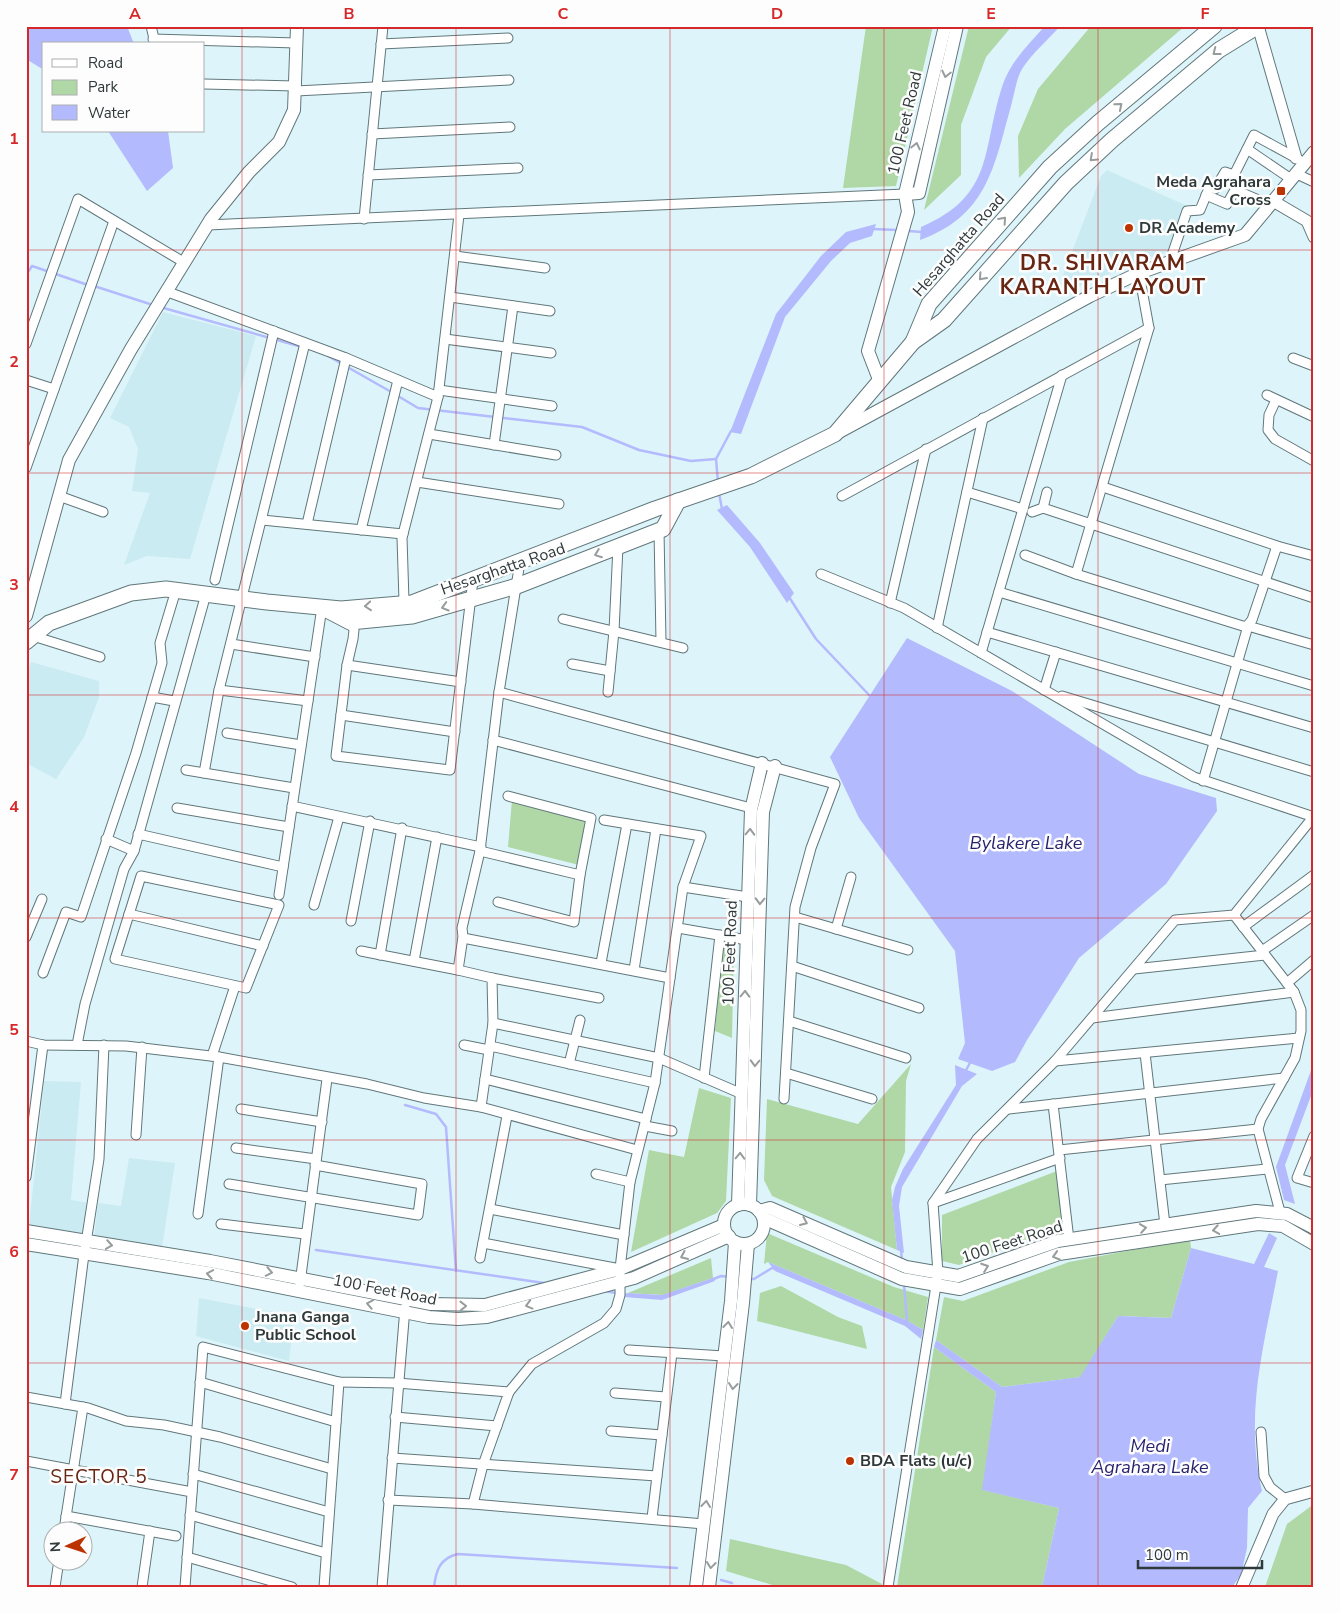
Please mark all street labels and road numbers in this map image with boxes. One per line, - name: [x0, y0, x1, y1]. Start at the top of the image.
- street label: 100 Feet Road: [882, 69, 928, 177]
- street label: Hesarghatta Road: [908, 189, 1010, 301]
- street label: Hesarghatta Road: [438, 537, 568, 601]
- street label: 100 Feet Road: [717, 900, 743, 1006]
- street label: 100 Feet Road: [959, 1215, 1065, 1269]
- street label: 100 Feet Road: [331, 1269, 439, 1311]

